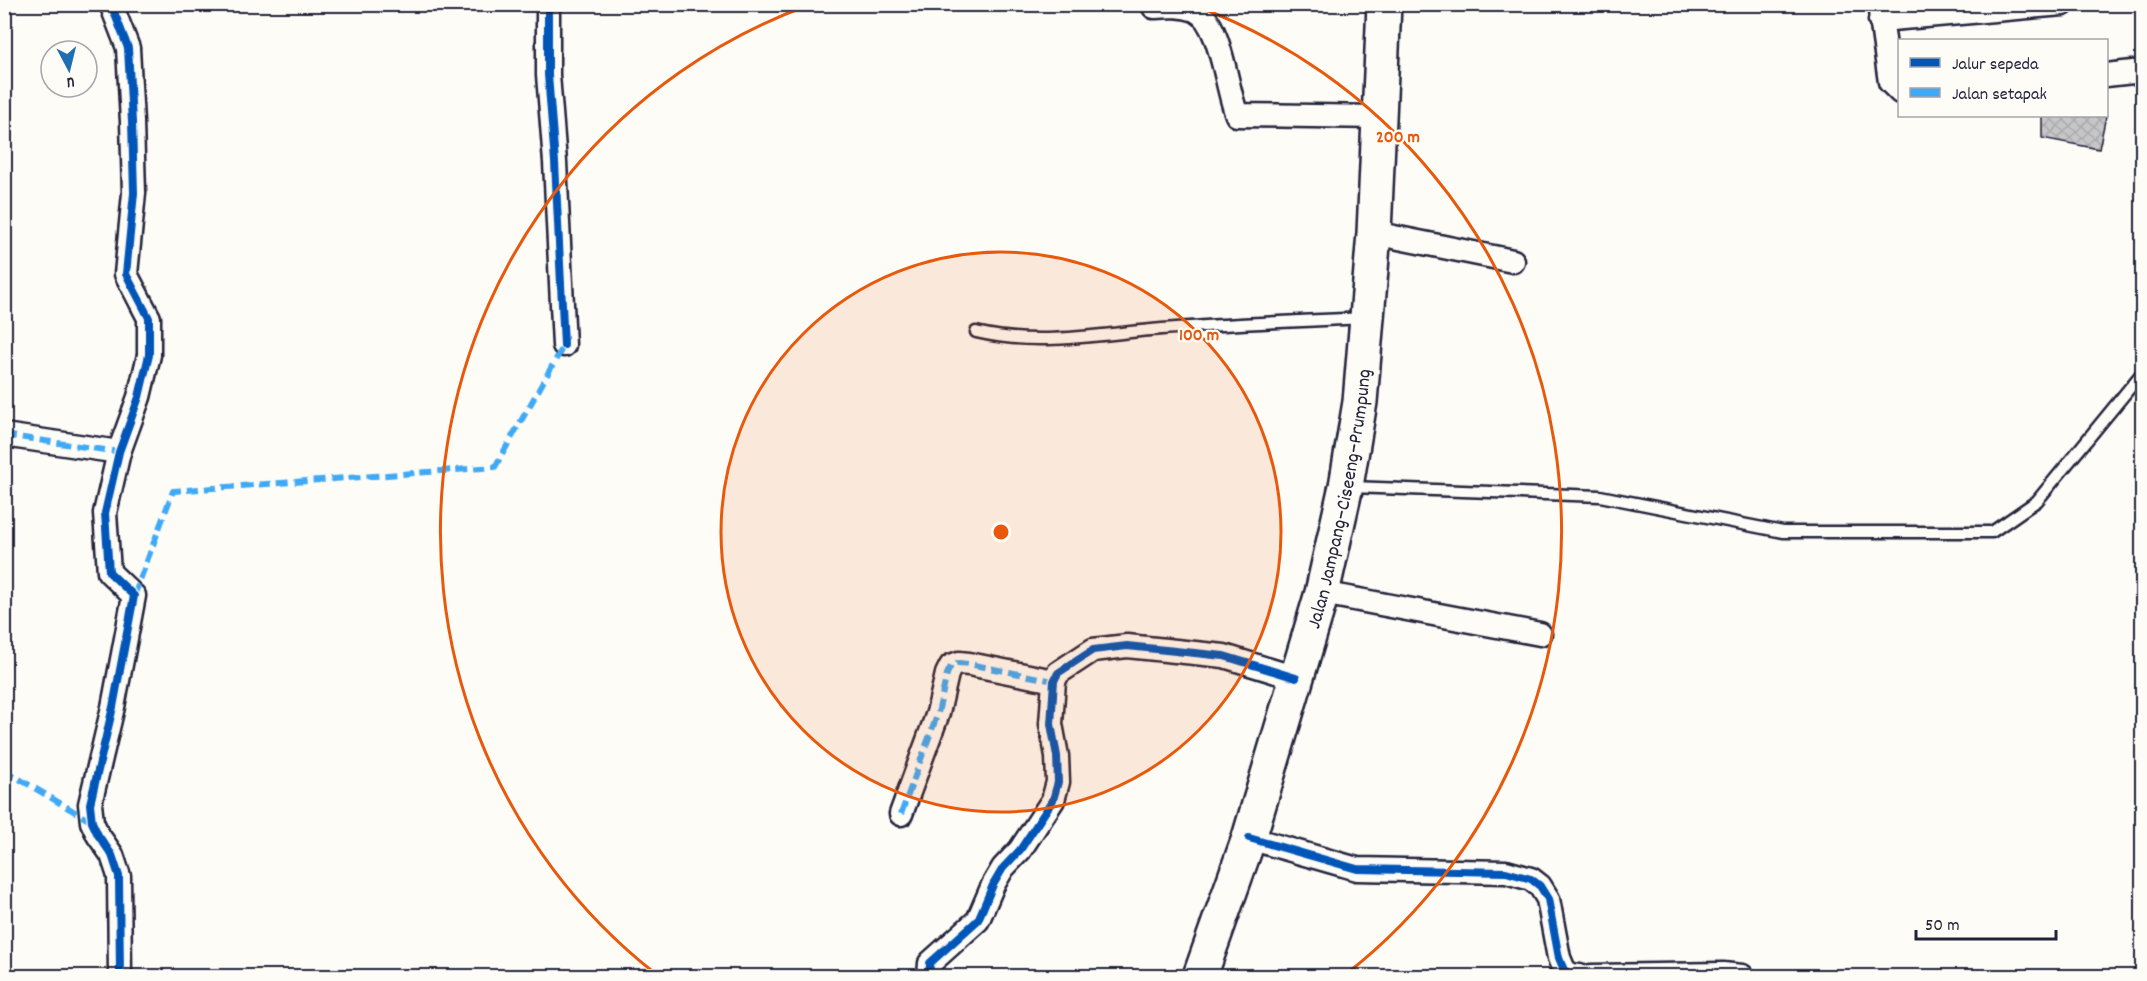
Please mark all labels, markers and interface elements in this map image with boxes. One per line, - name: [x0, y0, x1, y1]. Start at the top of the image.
- north arrow: [39, 39, 99, 99]
- legend: [1898, 39, 2108, 117]
- text: Jalur sepeda: [1952, 53, 2039, 78]
- text: U: [65, 70, 76, 93]
- text: Jalan setapak: [1952, 83, 2047, 108]
- text: 200 m: [1376, 126, 1420, 151]
- text: 100 m: [1179, 324, 1219, 349]
- street label: Jalan Jampang–Ciseeng–Prumpung: [1301, 368, 1380, 632]
- centre of rings: [991, 522, 1011, 542]
- scale bar: [1916, 903, 2056, 941]
- text: 50 m: [1925, 914, 1960, 939]

